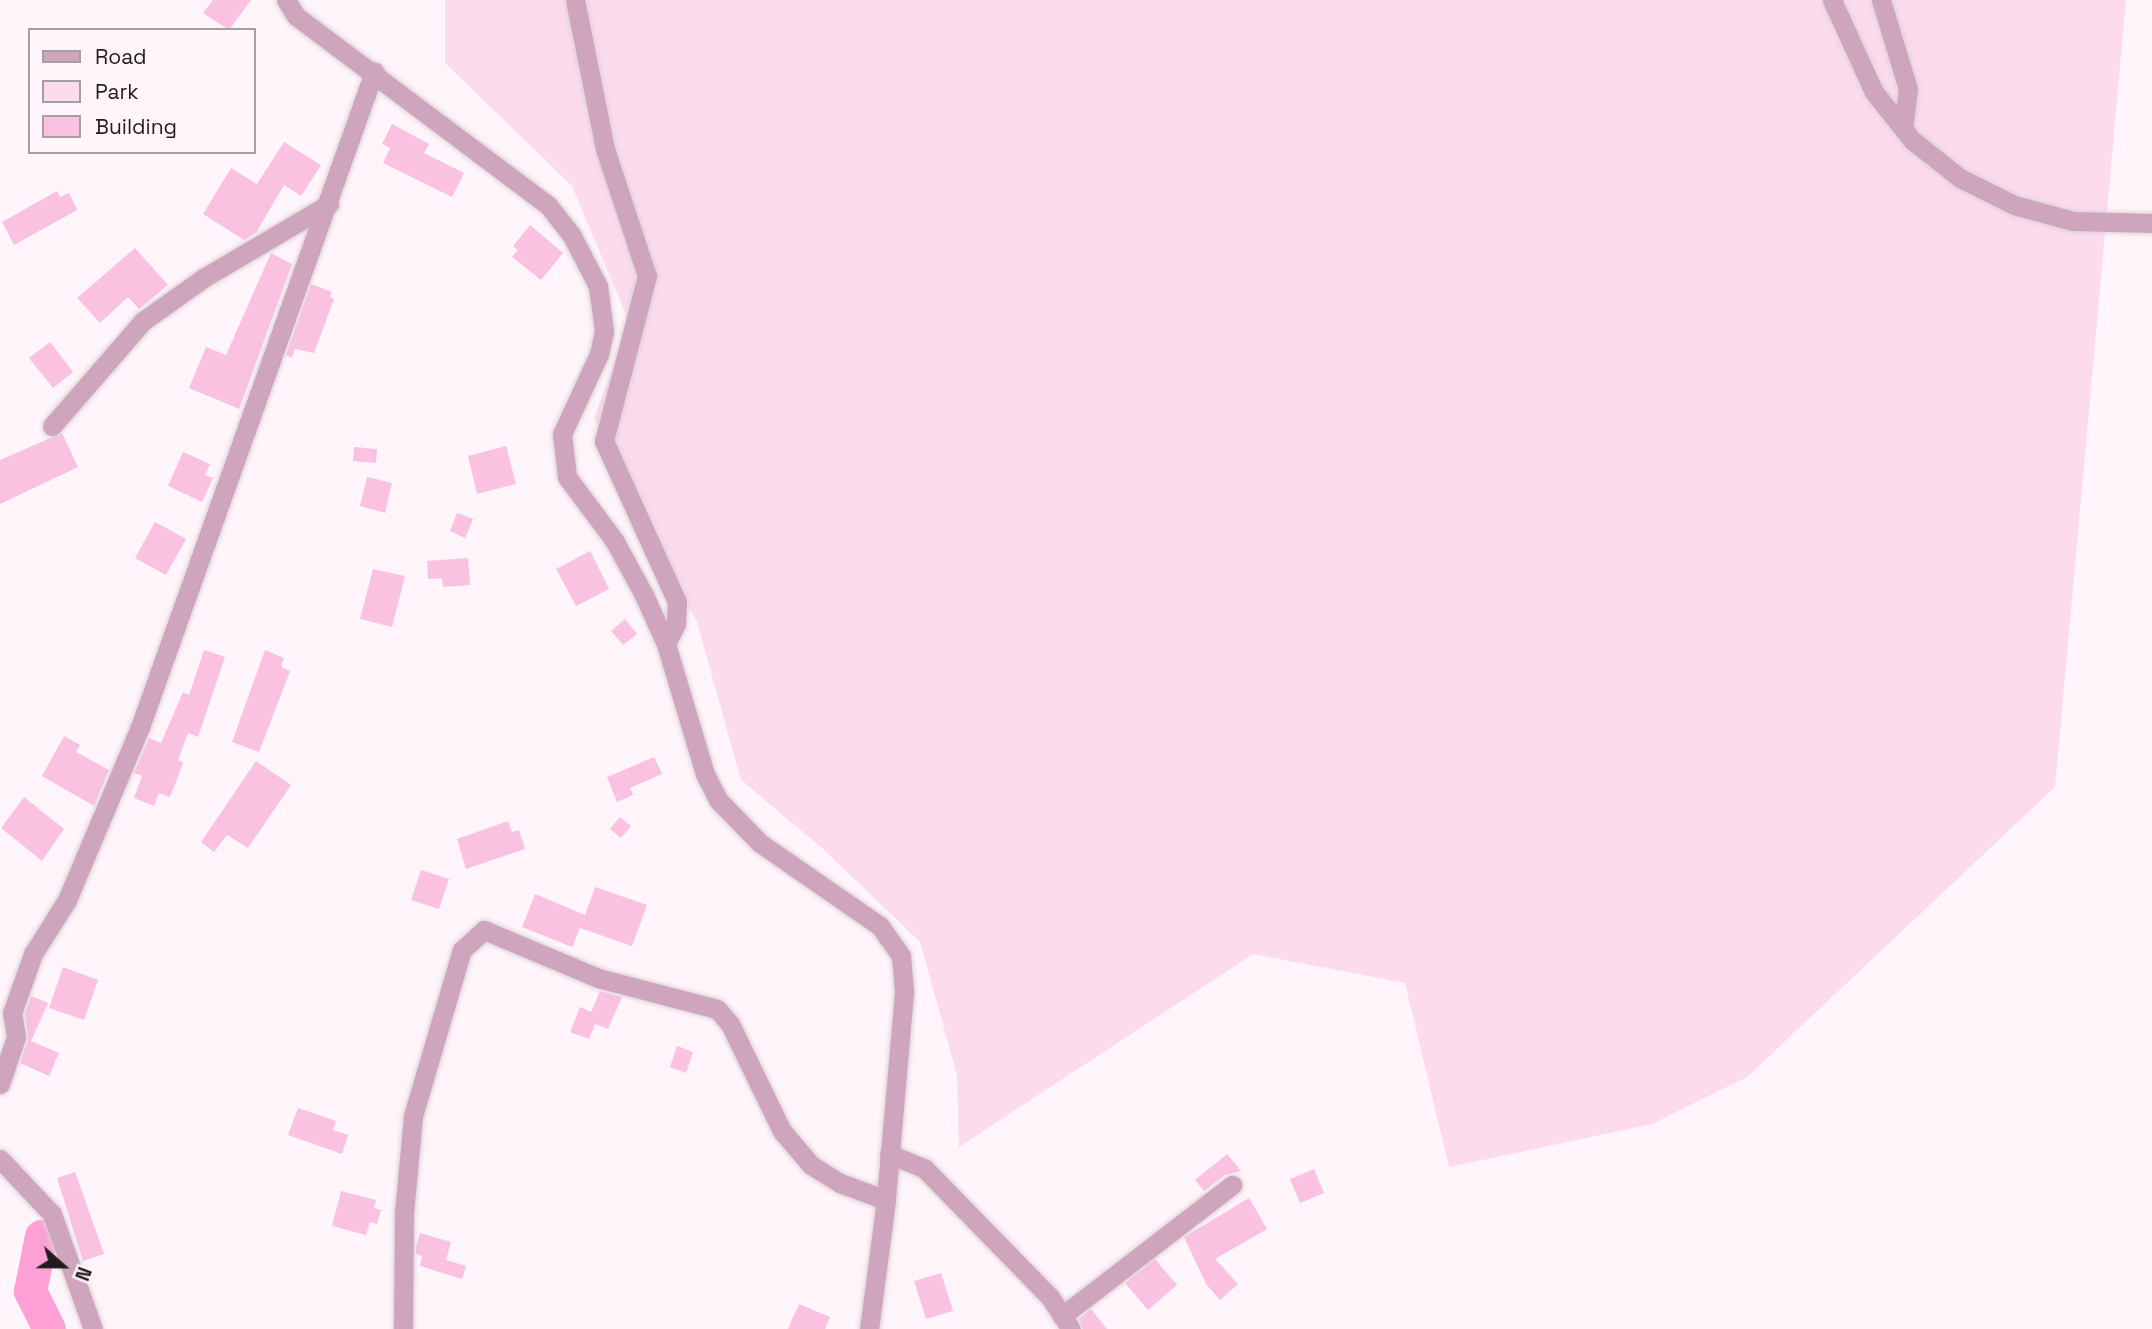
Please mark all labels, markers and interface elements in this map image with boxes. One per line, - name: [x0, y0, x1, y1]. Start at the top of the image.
- legend: [28, 28, 256, 154]
- text: Road: [95, 43, 147, 70]
- text: Park: [95, 78, 139, 105]
- text: Building: [95, 113, 177, 140]
- north arrow: [28, 1231, 98, 1301]
- text: N: [69, 1263, 97, 1284]

